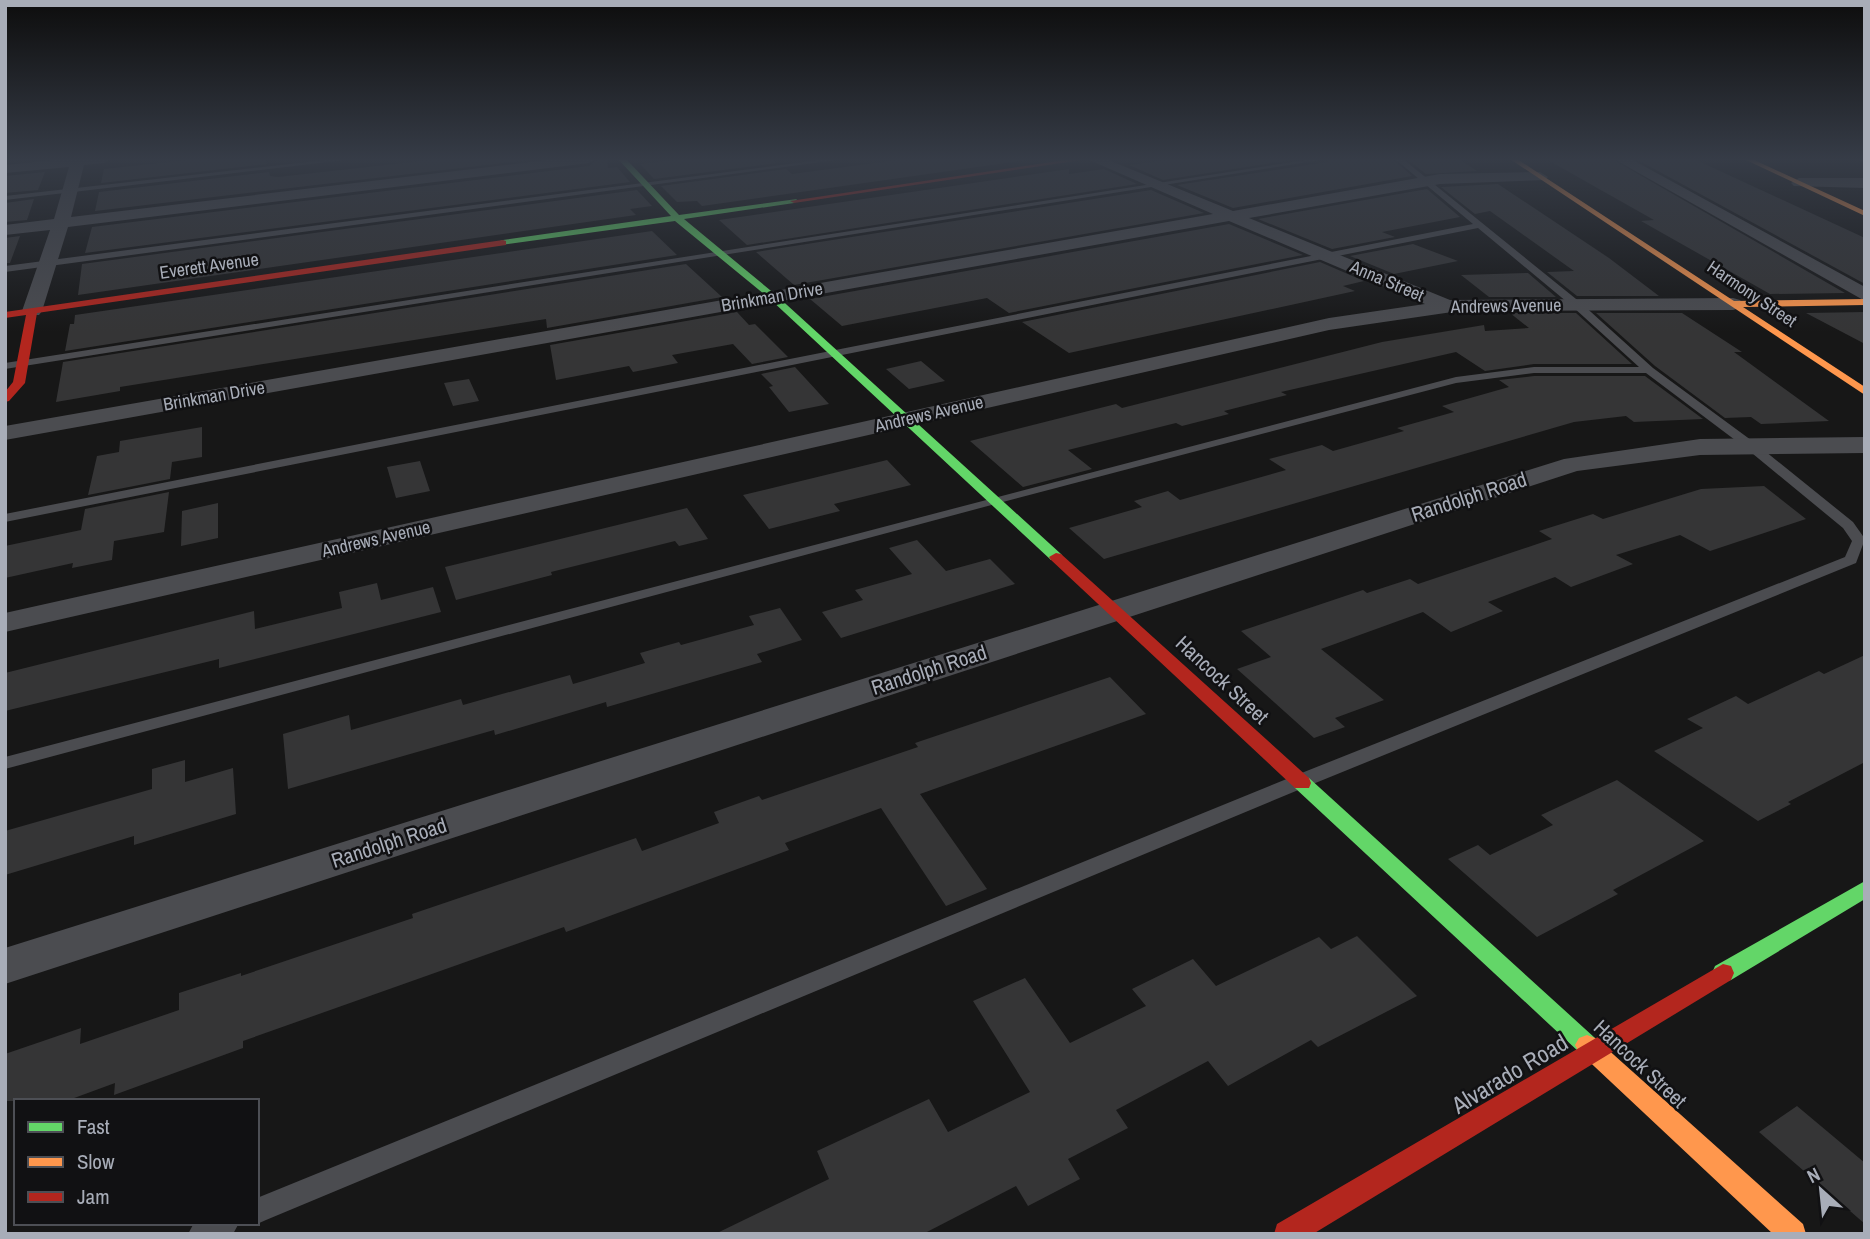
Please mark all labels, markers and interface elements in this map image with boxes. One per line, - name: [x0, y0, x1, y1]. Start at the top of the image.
- street label: Everett Avenue: [158, 246, 260, 285]
- street label: Anna Street: [1346, 253, 1428, 307]
- street label: Harmony Street: [1702, 254, 1802, 333]
- street label: Brinkman Drive: [719, 275, 825, 318]
- street label: Andrews Avenue: [1450, 292, 1561, 319]
- street label: Brinkman Drive: [161, 374, 267, 417]
- street label: Andrews Avenue: [871, 389, 986, 438]
- street label: Randolph Road: [1407, 464, 1530, 529]
- street label: Andrews Avenue: [318, 514, 433, 563]
- street label: Hancock Street: [1169, 629, 1275, 731]
- street label: Randolph Road: [867, 637, 990, 702]
- street label: Randolph Road: [327, 810, 450, 875]
- street label: Hancock Street: [1587, 1013, 1693, 1115]
- street label: Alvarado Road: [1445, 1026, 1574, 1121]
- legend: [14, 1099, 259, 1225]
- text: Fast: [77, 1112, 110, 1141]
- text: Slow: [77, 1147, 115, 1176]
- north arrow: [1786, 1155, 1856, 1225]
- text: N: [1802, 1161, 1824, 1189]
- text: Jam: [77, 1182, 110, 1211]

